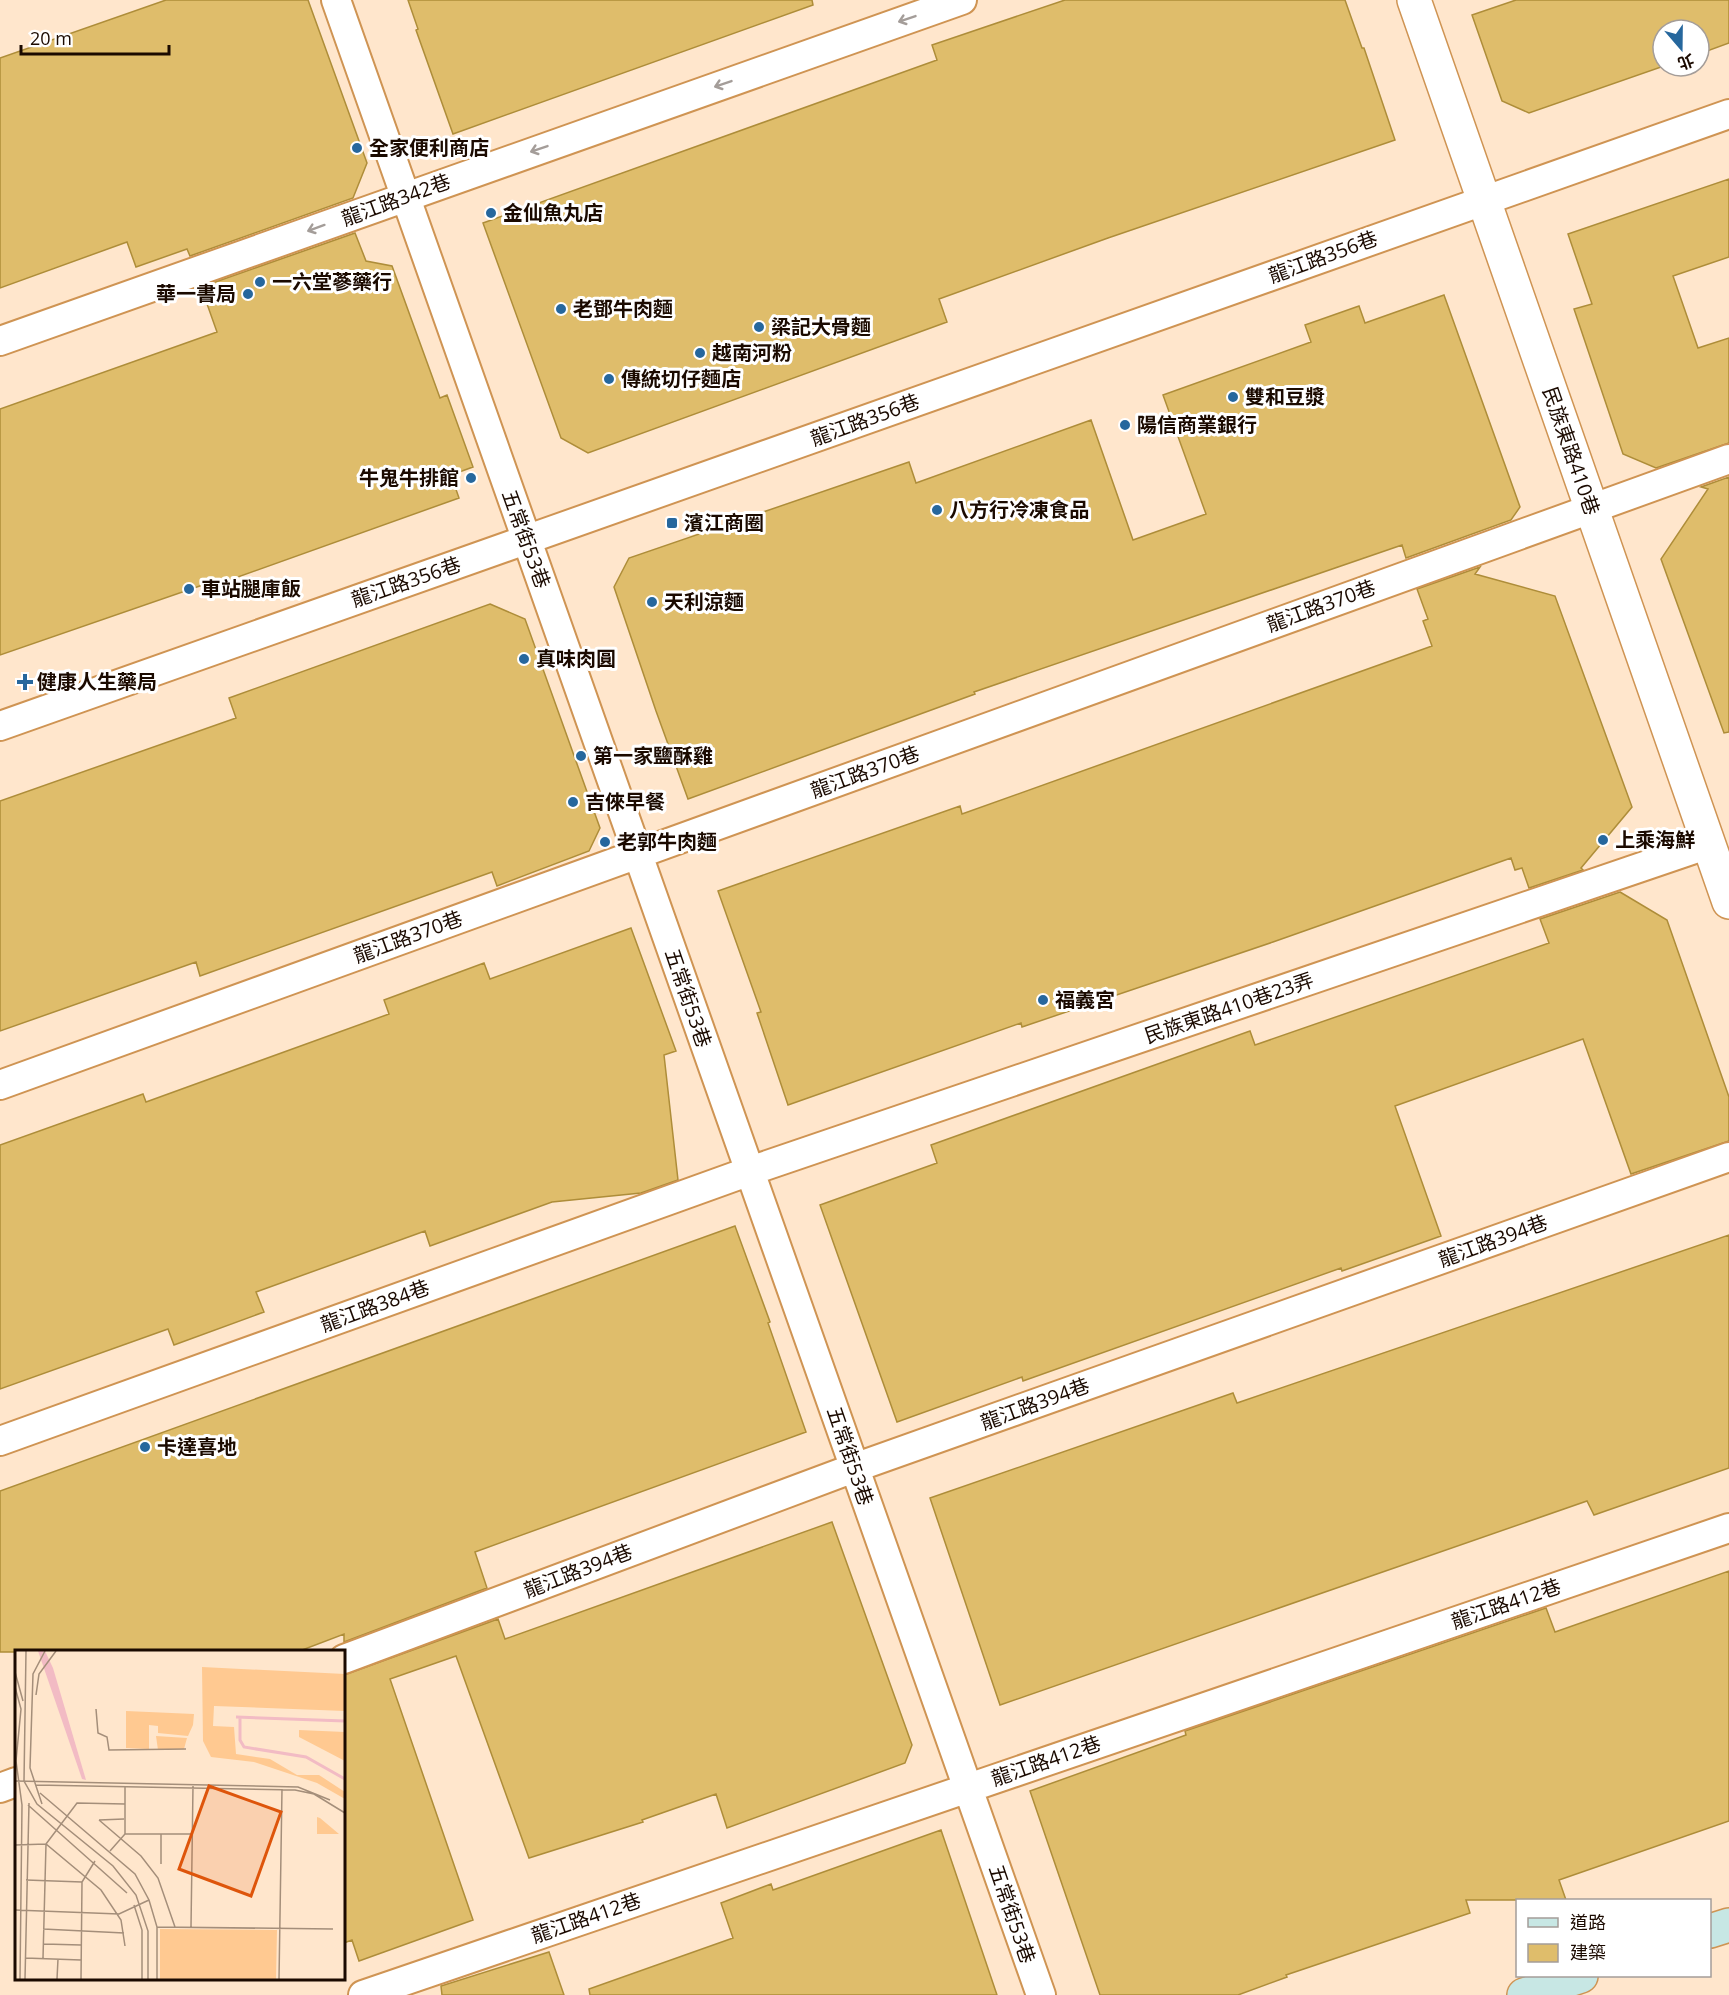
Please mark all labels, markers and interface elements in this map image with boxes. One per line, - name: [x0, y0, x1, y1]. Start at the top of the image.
- one-way arrow: [898, 15, 917, 26]
- scale bar: [21, 18, 170, 56]
- north arrow: [1651, 18, 1711, 78]
- text: 20 m: [30, 26, 72, 50]
- text: 北: [1675, 49, 1697, 75]
- one-way arrow: [714, 80, 733, 91]
- place label: 全家便利商店: [369, 134, 489, 161]
- marker: 全家便利商店: [350, 141, 364, 155]
- one-way arrow: [530, 144, 549, 155]
- street label: 龍江路342巷: [338, 167, 454, 232]
- place label: 金仙魚丸店: [503, 199, 603, 226]
- marker: 金仙魚丸店: [484, 206, 498, 220]
- one-way arrow: [307, 224, 326, 235]
- street label: 龍江路356巷: [1265, 224, 1381, 289]
- place label: 一六堂蔘藥行: [272, 268, 392, 295]
- marker: 一六堂蔘藥行: [253, 275, 267, 289]
- place label: 華一書局: [156, 280, 236, 307]
- marker: 華一書局: [241, 287, 255, 301]
- place label: 老鄧牛肉麵: [573, 295, 673, 322]
- marker: 老鄧牛肉麵: [554, 302, 568, 316]
- place label: 梁記大骨麵: [771, 313, 871, 340]
- marker: 梁記大骨麵: [752, 320, 766, 334]
- place label: 越南河粉: [712, 339, 792, 366]
- marker: 越南河粉: [693, 346, 707, 360]
- place label: 傳統切仔麵店: [621, 365, 741, 392]
- marker: 傳統切仔麵店: [602, 372, 616, 386]
- place label: 雙和豆漿: [1245, 383, 1325, 410]
- street label: 民族東路410巷: [1537, 383, 1606, 519]
- street label: 龍江路356巷: [807, 387, 923, 452]
- marker: 雙和豆漿: [1226, 390, 1240, 404]
- place label: 陽信商業銀行: [1137, 411, 1257, 438]
- marker: 陽信商業銀行: [1118, 418, 1132, 432]
- place label: 牛鬼牛排館: [359, 464, 459, 491]
- marker: 牛鬼牛排館: [464, 471, 478, 485]
- street label: 五常街53巷: [496, 486, 557, 592]
- place label: 八方行冷凍食品: [949, 496, 1089, 523]
- marker: 八方行冷凍食品: [930, 503, 944, 517]
- place label: 濱江商圈: [684, 509, 764, 536]
- marker: 濱江商圈: [665, 516, 679, 530]
- street label: 龍江路356巷: [347, 550, 464, 613]
- street label: 龍江路370巷: [1263, 573, 1379, 638]
- place label: 車站腿庫飯: [201, 575, 301, 602]
- marker: 車站腿庫飯: [182, 582, 196, 596]
- place label: 天利涼麵: [664, 588, 744, 615]
- marker: 天利涼麵: [645, 595, 659, 609]
- place label: 真味肉圓: [536, 645, 616, 672]
- marker: 真味肉圓: [517, 652, 531, 666]
- place label: 健康人生藥局: [37, 668, 157, 695]
- marker: 健康人生藥局: [18, 675, 32, 689]
- street label: 龍江路370巷: [807, 739, 923, 804]
- place label: 第一家鹽酥雞: [593, 742, 713, 769]
- marker: 第一家鹽酥雞: [574, 749, 588, 763]
- place label: 吉倈早餐: [585, 788, 665, 815]
- marker: 吉倈早餐: [566, 795, 580, 809]
- place label: 上乘海鮮: [1615, 826, 1695, 853]
- place label: 老郭牛肉麵: [617, 828, 717, 855]
- marker: 上乘海鮮: [1596, 833, 1610, 847]
- marker: 老郭牛肉麵: [598, 835, 612, 849]
- street label: 龍江路370巷: [350, 904, 466, 969]
- street label: 五常街53巷: [659, 945, 718, 1051]
- street label: 民族東路410巷23弄: [1141, 966, 1317, 1049]
- place label: 福義宮: [1055, 986, 1115, 1013]
- marker: 福義宮: [1036, 993, 1050, 1007]
- street label: 龍江路394巷: [1435, 1208, 1551, 1273]
- street label: 龍江路384巷: [317, 1273, 433, 1338]
- street label: 龍江路394巷: [977, 1371, 1093, 1436]
- street label: 五常街53巷: [821, 1403, 880, 1509]
- place label: 卡達喜地: [157, 1433, 237, 1460]
- marker: 卡達喜地: [138, 1440, 152, 1454]
- street label: 龍江路394巷: [520, 1537, 636, 1604]
- street label: 龍江路412巷: [1447, 1572, 1564, 1635]
- inset map: [15, 1650, 345, 1980]
- street label: 龍江路412巷: [987, 1729, 1104, 1792]
- street label: 五常街53巷: [983, 1861, 1042, 1967]
- street label: 龍江路412巷: [527, 1886, 644, 1949]
- legend: [1516, 1899, 1711, 1977]
- text: 道路: [1570, 1910, 1606, 1934]
- text: 建築: [1570, 1940, 1606, 1964]

